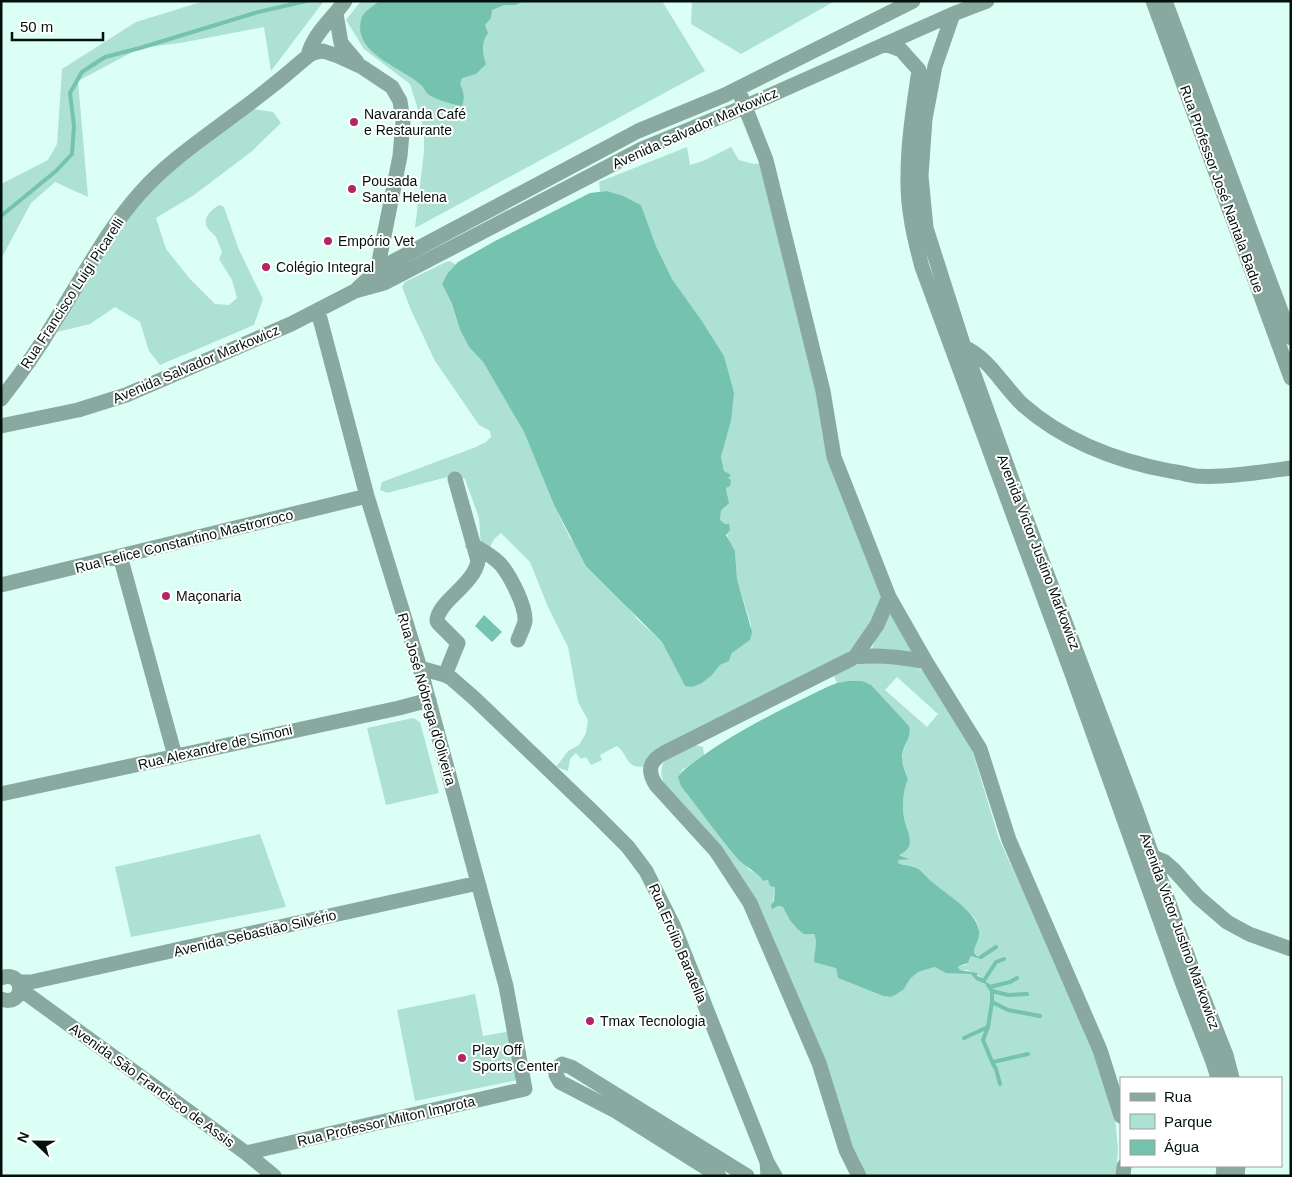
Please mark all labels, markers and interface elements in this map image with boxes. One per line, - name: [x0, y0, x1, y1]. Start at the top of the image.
- scale bar: [12, 10, 104, 42]
- text: 50 m: [20, 18, 53, 35]
- street label: Rua Professor José Nantala Badue: [1177, 83, 1267, 295]
- street label: Avenida Salvador Markowicz: [610, 84, 780, 172]
- place label: Navaranda Café e Restaurante: [364, 106, 466, 138]
- marker: Navaranda Café e Restaurante: [348, 116, 360, 128]
- place label: Pousada Santa Helena: [362, 173, 447, 205]
- marker: Pousada Santa Helena: [346, 183, 358, 195]
- street label: Rua Francisco Luigi Picarelli: [17, 215, 127, 371]
- place label: Empório Vet: [338, 233, 414, 249]
- marker: Empório Vet: [322, 235, 334, 247]
- place label: Colégio Integral: [276, 259, 374, 275]
- marker: Colégio Integral: [260, 261, 272, 273]
- street label: Avenida Salvador Markowicz: [110, 322, 282, 406]
- street label: Avenida Victor Justino Markowicz: [994, 452, 1084, 652]
- street label: Rua Felice Constantino Mastrorroco: [73, 506, 295, 576]
- place label: Maçonaria: [176, 588, 242, 604]
- marker: Maçonaria: [160, 590, 172, 602]
- street label: Rua José Nóbrega d'Oliveira: [395, 611, 459, 787]
- street label: Rua Alexandre de Simoni: [136, 721, 294, 773]
- street label: Avenida Victor Justino Markowicz: [1137, 831, 1223, 1031]
- street label: Rua Ercílio Baratella: [646, 881, 710, 1005]
- street label: Avenida Sebastião Silvério: [172, 906, 338, 959]
- place label: Tmax Tecnologia: [600, 1013, 706, 1029]
- marker: Tmax Tecnologia: [584, 1015, 596, 1027]
- street label: Avenida São Francisco de Assis: [66, 1020, 238, 1150]
- place label: Play Off Sports Center: [472, 1042, 559, 1074]
- marker: Play Off Sports Center: [456, 1052, 468, 1064]
- legend: [1120, 1077, 1282, 1167]
- text: Rua: [1164, 1088, 1192, 1105]
- street label: Rua Professor Milton Improta: [295, 1093, 477, 1149]
- text: Parque: [1164, 1113, 1212, 1130]
- north arrow: [10, 1117, 60, 1167]
- text: N: [14, 1129, 32, 1145]
- text: Água: [1164, 1138, 1200, 1155]

